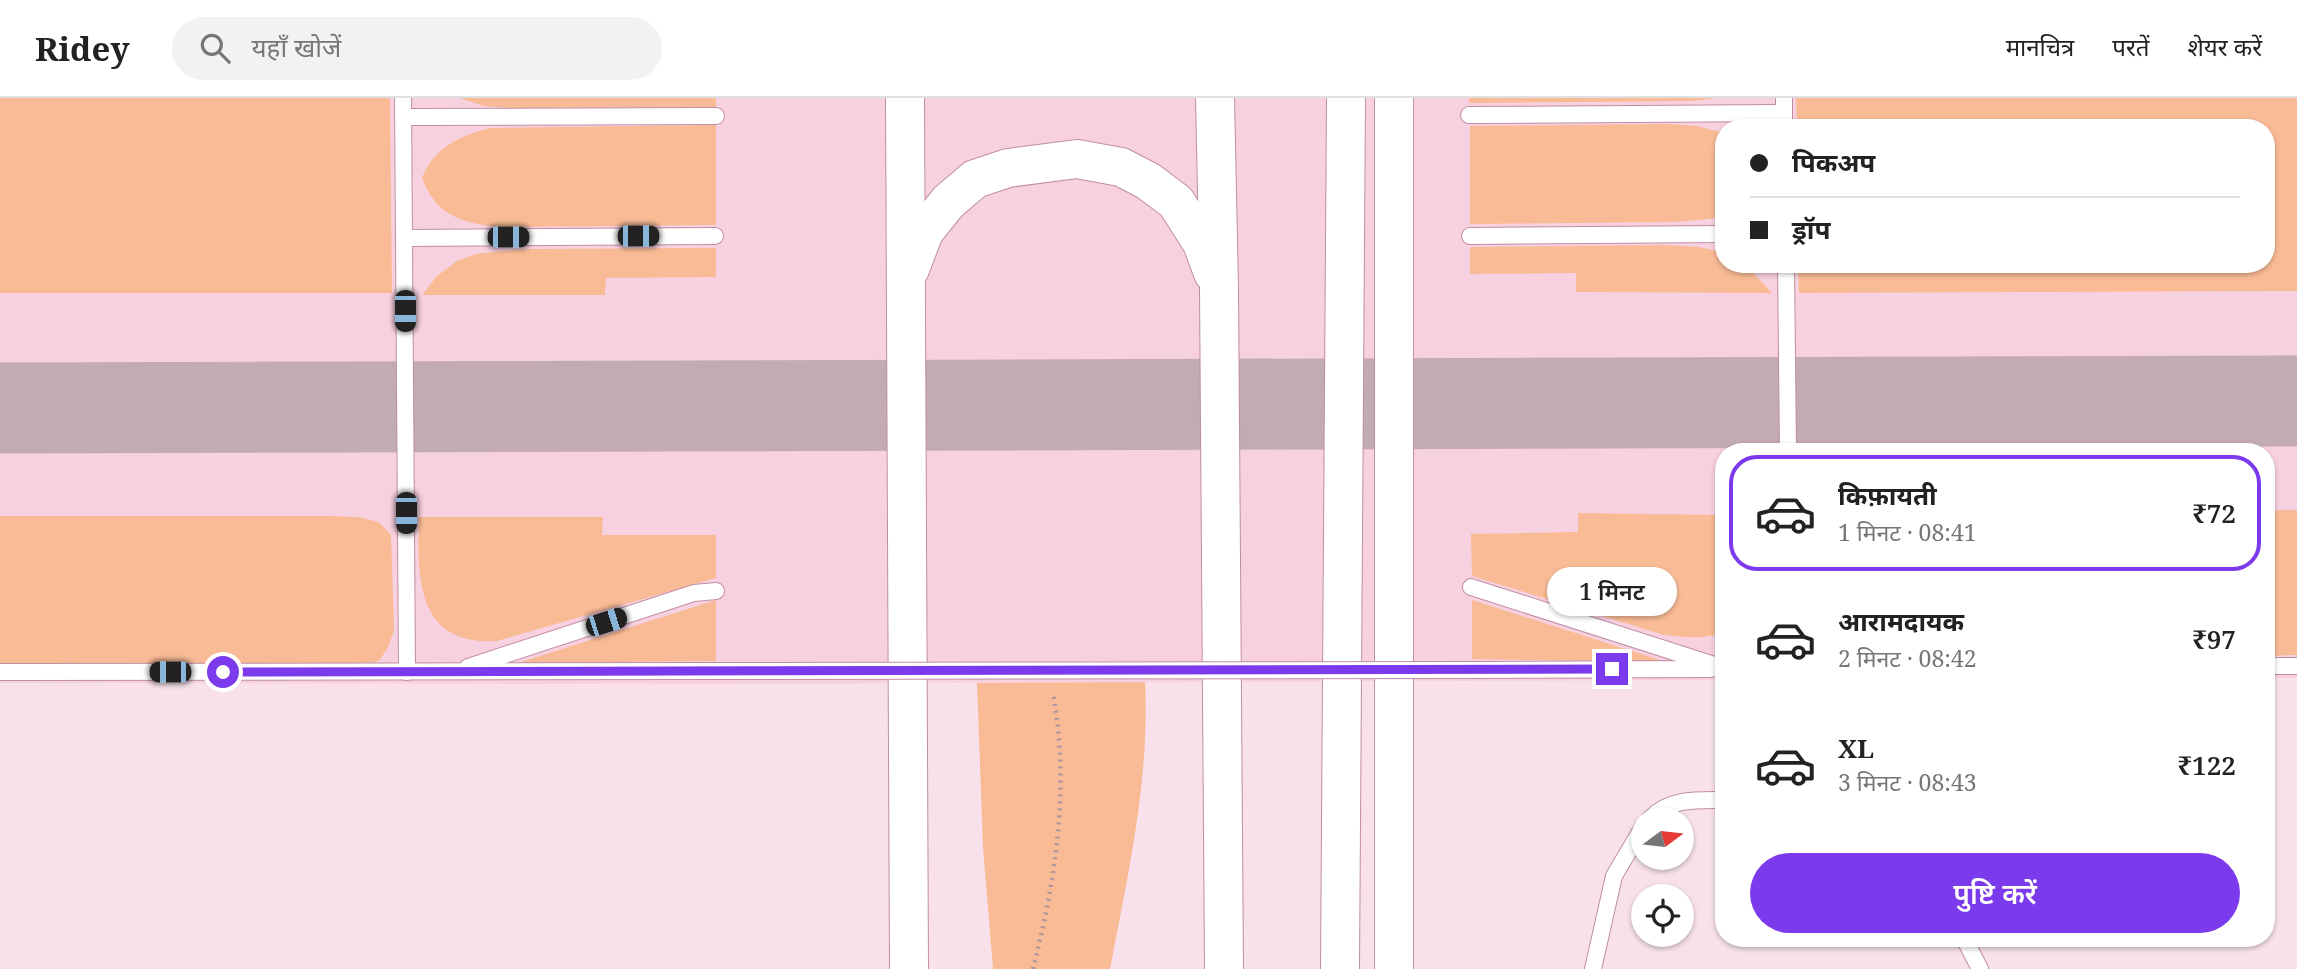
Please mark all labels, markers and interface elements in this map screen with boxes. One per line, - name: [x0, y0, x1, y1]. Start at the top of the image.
- search box: [172, 17, 662, 80]
- text: Ridey: [35, 26, 130, 71]
- icon: search: [196, 29, 234, 67]
- text: यहाँ खोजें: [252, 29, 341, 65]
- text: मानचित्र: [2006, 30, 2074, 63]
- text: परतें: [2112, 30, 2149, 63]
- text: शेयर करें: [2187, 30, 2262, 63]
- text: पिकअप: [1792, 144, 1875, 180]
- text: ड्रॉप: [1792, 211, 1830, 247]
- car: [618, 226, 660, 247]
- car: [488, 227, 530, 248]
- car: [395, 290, 416, 332]
- text: किफ़ायती: [1838, 477, 1937, 513]
- icon: car: [1754, 482, 1817, 545]
- car: [396, 492, 417, 534]
- text: ₹72: [2192, 495, 2236, 531]
- text: 1 मिनट · 08:41: [1838, 516, 1977, 548]
- callout: 1 मिनट: [1547, 568, 1677, 616]
- text: 1 मिनट: [1579, 575, 1645, 607]
- text: आरामदायक: [1838, 603, 1964, 639]
- car: [583, 606, 630, 638]
- icon: car: [1754, 608, 1817, 671]
- text: ₹97: [2192, 621, 2236, 657]
- text: 2 मिनट · 08:42: [1838, 642, 1977, 674]
- route end: [1596, 653, 1628, 685]
- route start: [207, 656, 239, 688]
- car: [150, 662, 192, 683]
- text: XL: [1838, 730, 1874, 766]
- icon: car: [1754, 734, 1817, 797]
- text: ₹122: [2178, 747, 2236, 783]
- text: 3 मिनट · 08:43: [1838, 766, 1977, 798]
- north arrow: [1631, 807, 1694, 870]
- map controls: [1631, 807, 1694, 947]
- button: पुष्टि करें: [1750, 853, 2240, 933]
- button: locate: [1631, 884, 1694, 947]

